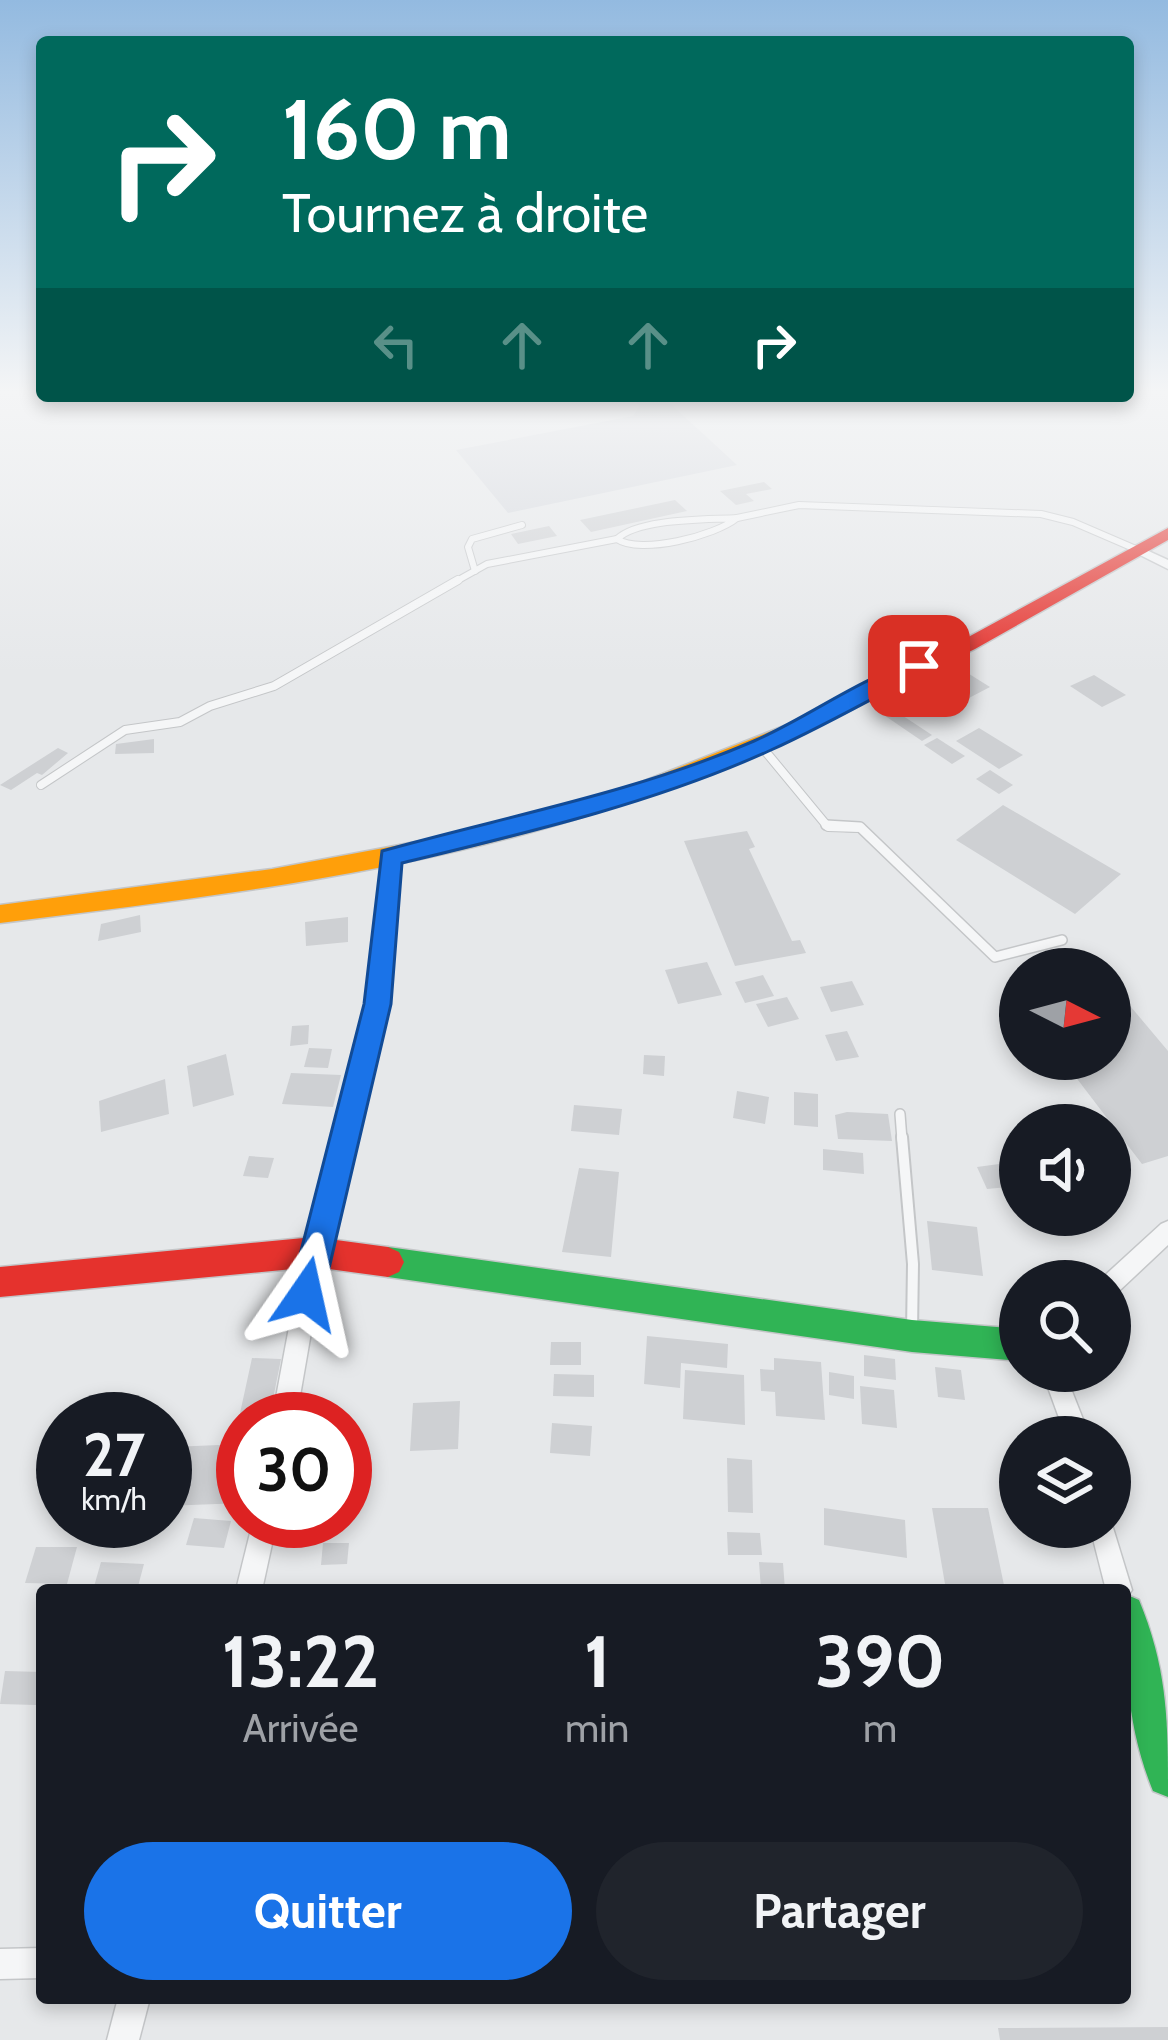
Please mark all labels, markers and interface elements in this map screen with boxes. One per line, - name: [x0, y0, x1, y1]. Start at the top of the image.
- text: 160 m: [282, 78, 511, 180]
- icon: right: [84, 84, 240, 240]
- text: Tournez à droite: [282, 180, 648, 246]
- icon: left: [363, 312, 429, 378]
- icon: ahead: [489, 312, 555, 378]
- icon: ahead: [615, 312, 681, 378]
- icon: right: [741, 312, 807, 378]
- pin: [868, 615, 970, 717]
- icon: arrive: [886, 633, 952, 699]
- north arrow: [999, 948, 1131, 1080]
- map controls: [999, 948, 1131, 1548]
- button: sound: [999, 1104, 1131, 1236]
- position arrow: [243, 1231, 369, 1357]
- button: search: [999, 1260, 1131, 1392]
- speed limit sign: 30: [216, 1392, 372, 1548]
- button: layers: [999, 1416, 1131, 1548]
- text: 27: [83, 1418, 145, 1491]
- text: km/h: [81, 1481, 147, 1518]
- text: 13:22: [222, 1618, 379, 1705]
- text: 1: [584, 1618, 611, 1705]
- text: 390: [815, 1618, 945, 1705]
- text: Arrivée: [243, 1704, 358, 1752]
- text: min: [565, 1704, 629, 1752]
- text: m: [863, 1704, 897, 1752]
- button: Quitter: [84, 1842, 572, 1980]
- button: Partager: [596, 1842, 1083, 1980]

